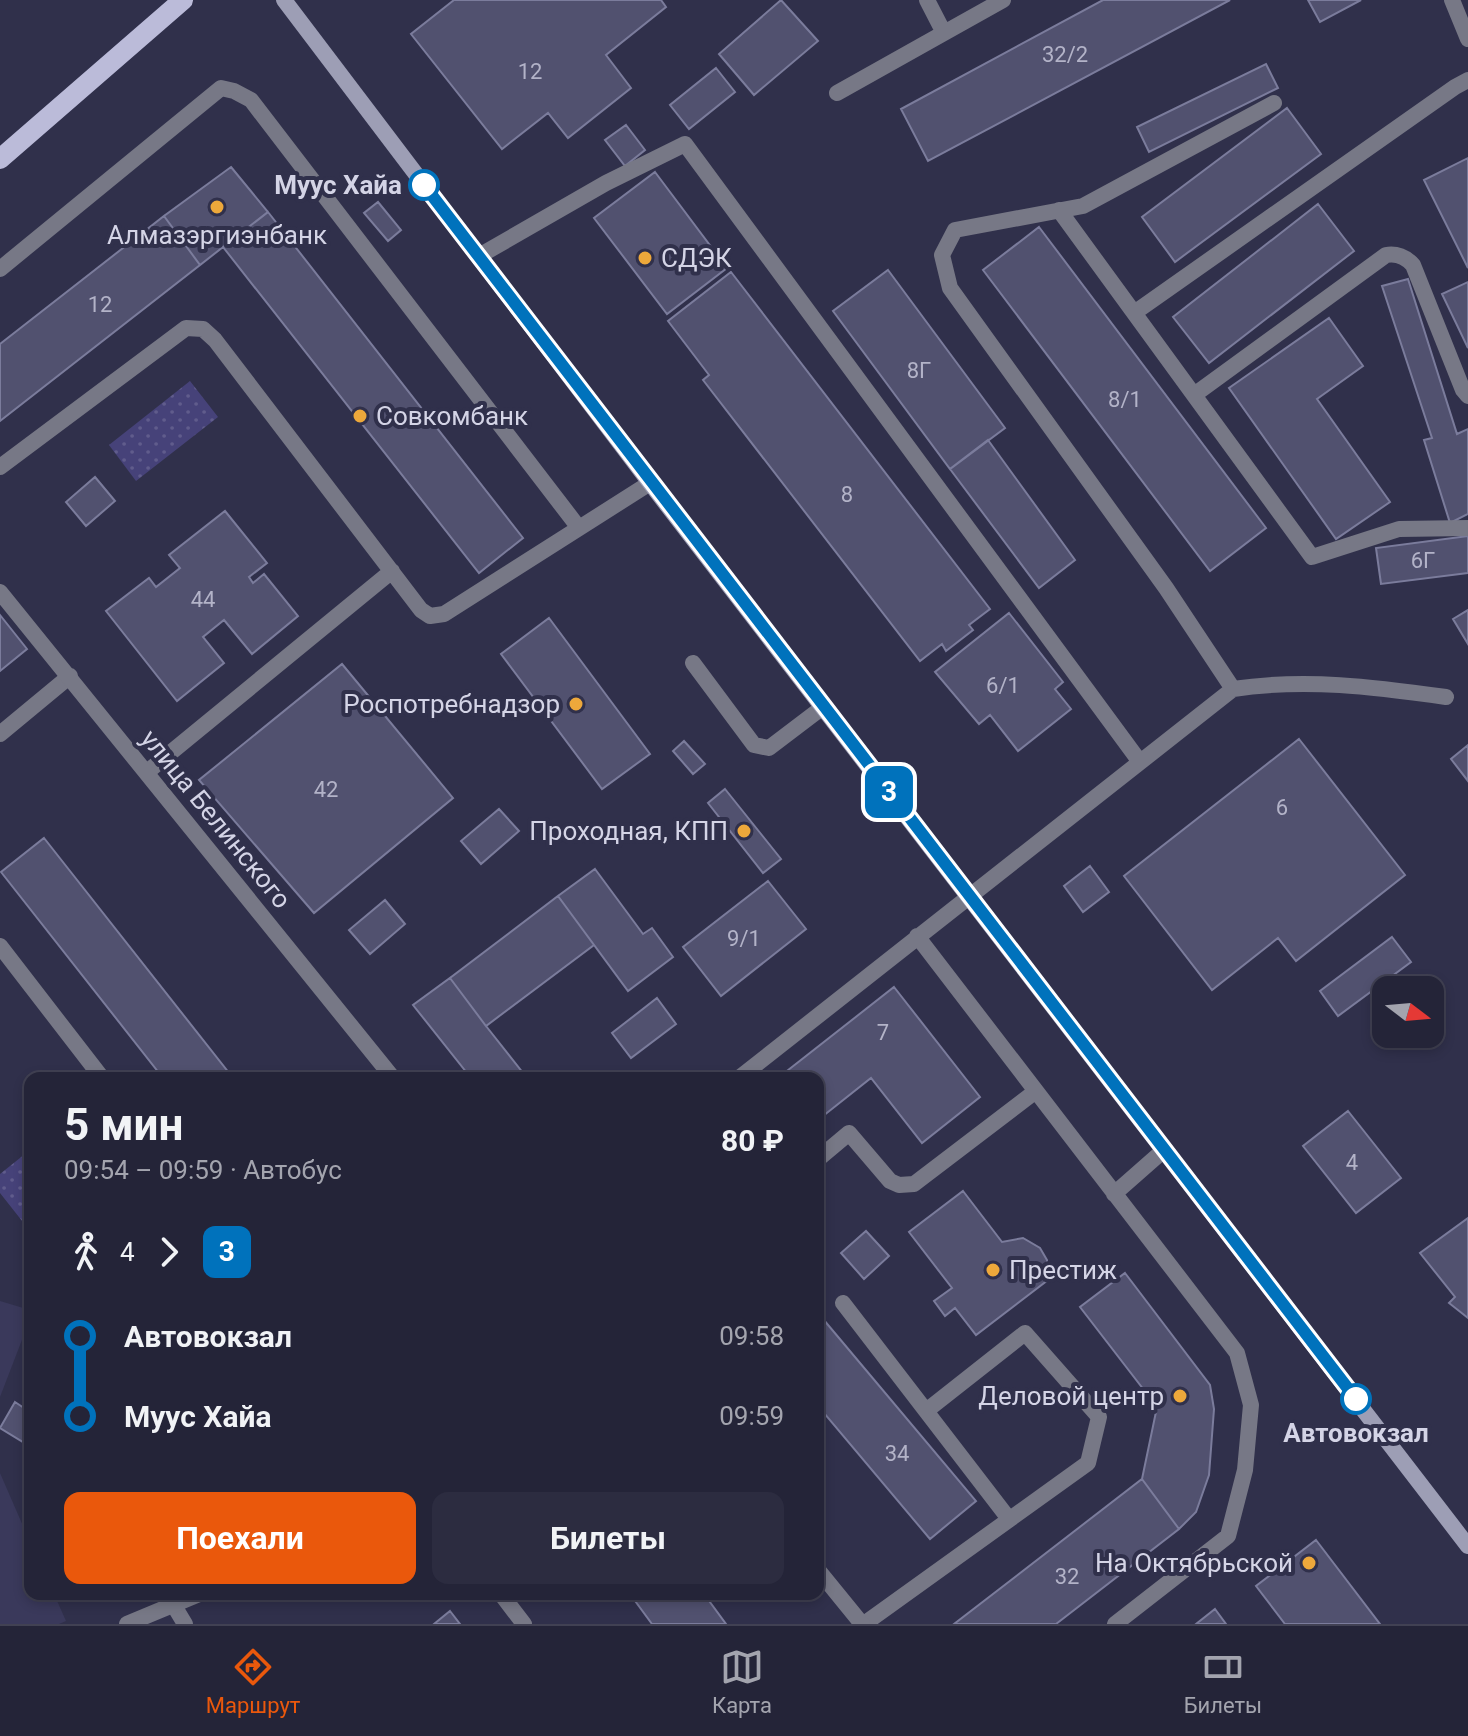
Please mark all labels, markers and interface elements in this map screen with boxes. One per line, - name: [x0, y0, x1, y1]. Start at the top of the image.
- house number: 32/2: [1042, 42, 1088, 67]
- house number: 12: [518, 59, 542, 84]
- place label: Муус Хайа: [274, 170, 402, 200]
- marker: Муус Хайа: [409, 170, 439, 200]
- marker: Алмазэргиэнбанк: [208, 198, 226, 216]
- place label: Алмазэргиэнбанк: [107, 220, 327, 250]
- place label: СДЭК: [661, 243, 732, 273]
- marker: СДЭК: [636, 249, 654, 267]
- house number: 12: [88, 292, 112, 317]
- house number: 8Г: [907, 358, 931, 383]
- house number: 8/1: [1108, 387, 1142, 412]
- place label: Совкомбанк: [376, 401, 528, 431]
- marker: Совкомбанк: [351, 407, 369, 425]
- house number: 8: [841, 482, 853, 507]
- house number: 6Г: [1411, 548, 1435, 573]
- house number: 44: [191, 587, 215, 612]
- house number: 6/1: [986, 673, 1020, 698]
- place label: Роспотребнадзор: [343, 689, 560, 719]
- marker: Роспотребнадзор: [567, 695, 585, 713]
- street label: улица Белинского: [135, 724, 297, 914]
- line badge: 3: [863, 766, 915, 818]
- text: 3: [881, 775, 897, 808]
- house number: 42: [314, 777, 338, 802]
- house number: 6: [1276, 795, 1288, 820]
- place label: Проходная, КПП: [529, 816, 728, 846]
- marker: Проходная, КПП: [735, 822, 753, 840]
- house number: 9/1: [727, 926, 761, 951]
- north arrow: [1372, 976, 1444, 1048]
- map controls: [1372, 976, 1444, 1048]
- house number: 7: [877, 1020, 889, 1045]
- text: 5 мин: [64, 1099, 183, 1151]
- text: 80 ₽: [721, 1123, 784, 1158]
- house number: 4: [1346, 1150, 1358, 1175]
- text: 09:54 – 09:59 · Автобус: [64, 1155, 342, 1185]
- icon: walk: [64, 1230, 108, 1274]
- icon: forward: [147, 1230, 191, 1274]
- text: 3: [219, 1235, 235, 1268]
- text: 4: [120, 1237, 135, 1267]
- place label: Престиж: [1009, 1255, 1117, 1285]
- marker: Престиж: [984, 1261, 1002, 1279]
- text: Автовокзал: [124, 1319, 292, 1354]
- text: 09:58: [719, 1321, 784, 1351]
- place label: Деловой центр: [978, 1381, 1164, 1411]
- marker: Автовокзал: [1341, 1384, 1371, 1414]
- marker: Деловой центр: [1171, 1387, 1189, 1405]
- text: Муус Хайа: [124, 1399, 272, 1434]
- text: 09:59: [719, 1401, 784, 1431]
- place label: Автовокзал: [1283, 1418, 1429, 1448]
- house number: 34: [885, 1441, 909, 1466]
- button: Поехали: [64, 1492, 416, 1584]
- button: Билеты: [432, 1492, 784, 1584]
- place label: На Октябрьской: [1095, 1548, 1293, 1578]
- marker: На Октябрьской: [1300, 1554, 1318, 1572]
- house number: 32: [1055, 1564, 1079, 1589]
- tab: Маршрут: [206, 1645, 300, 1718]
- tab: Карта: [712, 1645, 772, 1718]
- tab: Билеты: [1184, 1645, 1262, 1718]

